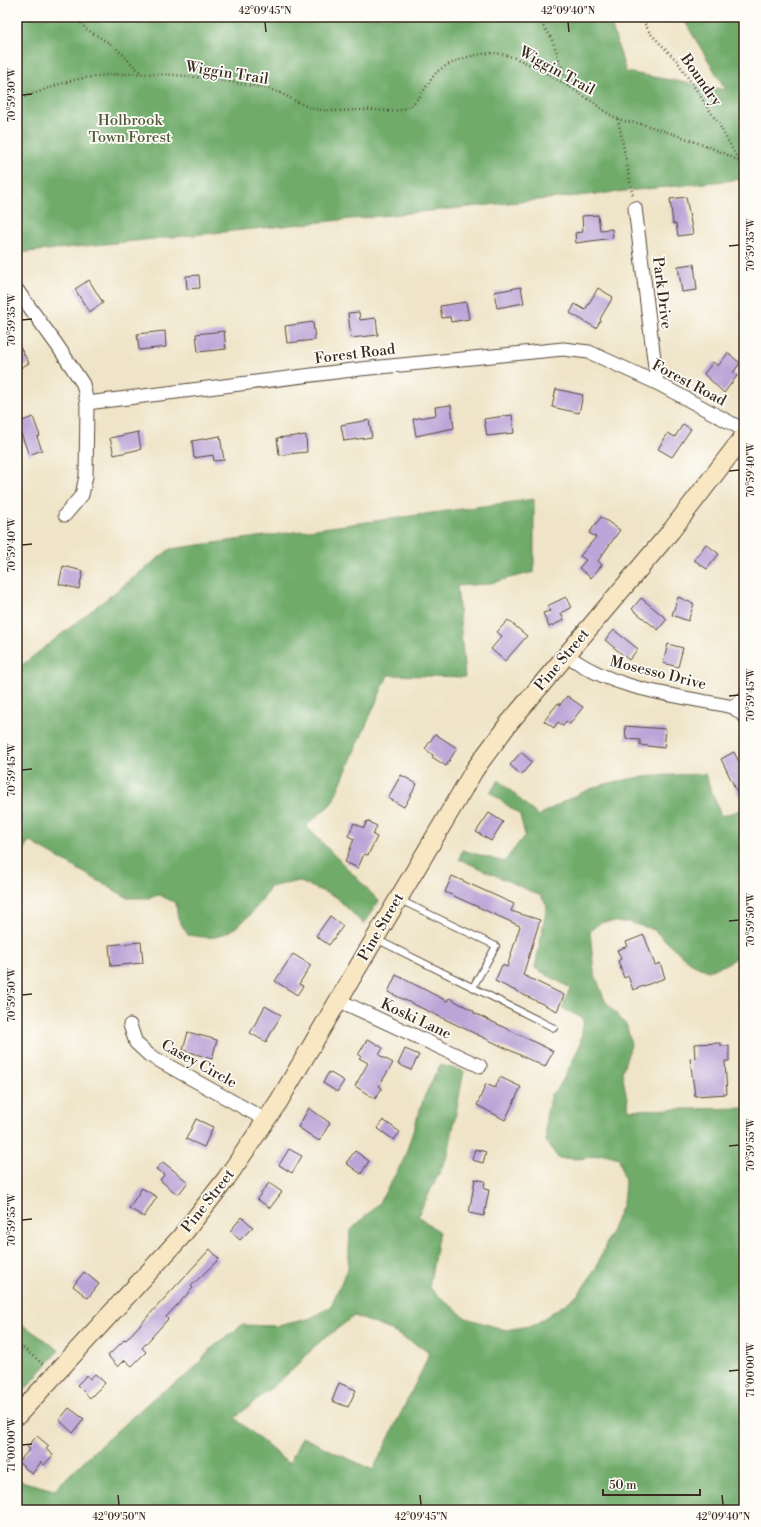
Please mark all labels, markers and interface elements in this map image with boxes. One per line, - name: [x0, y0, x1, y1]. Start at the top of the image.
- text: 42°09'45"N: [238, 5, 292, 17]
- text: 42°09'40"N: [541, 5, 596, 17]
- street label: Wiggin Trail: [515, 42, 599, 100]
- street label: Boundry: [676, 49, 726, 110]
- street label: Wiggin Trail: [183, 57, 270, 89]
- text: 70°59'30"W: [6, 67, 18, 122]
- park label: Holbrook Town Forest: [89, 111, 172, 147]
- text: 70°59'35"W: [745, 218, 757, 271]
- street label: Park Drive: [648, 256, 676, 330]
- text: 70°59'35"W: [6, 293, 18, 346]
- street label: Forest Road: [314, 340, 397, 368]
- street label: Forest Road: [649, 356, 730, 411]
- text: 70°59'40"W: [745, 442, 757, 497]
- text: 70°59'40"W: [6, 517, 18, 572]
- street label: Pine Street: [530, 624, 594, 695]
- street label: Mosesso Drive: [608, 652, 708, 694]
- text: 70°59'45"W: [745, 667, 757, 722]
- text: 70°59'45"W: [6, 742, 18, 797]
- street label: Pine Street: [354, 889, 408, 964]
- text: 70°59'50"W: [745, 892, 757, 947]
- text: 70°59'50"W: [6, 967, 18, 1022]
- street label: Koski Lane: [378, 994, 454, 1044]
- street label: Casey Circle: [158, 1035, 240, 1093]
- text: 70°59'55"W: [745, 1118, 757, 1171]
- street label: Pine Street: [177, 1165, 239, 1237]
- text: 70°59'55"W: [6, 1193, 18, 1246]
- text: 71°00'00"W: [745, 1342, 757, 1398]
- text: 71°00'00"W: [6, 1417, 18, 1473]
- scale bar: [603, 1471, 700, 1497]
- text: 50 m: [609, 1478, 637, 1493]
- text: 42°09'50"N: [92, 1511, 146, 1523]
- text: 42°09'45"N: [394, 1511, 448, 1523]
- text: 42°09'40"N: [696, 1511, 751, 1523]

